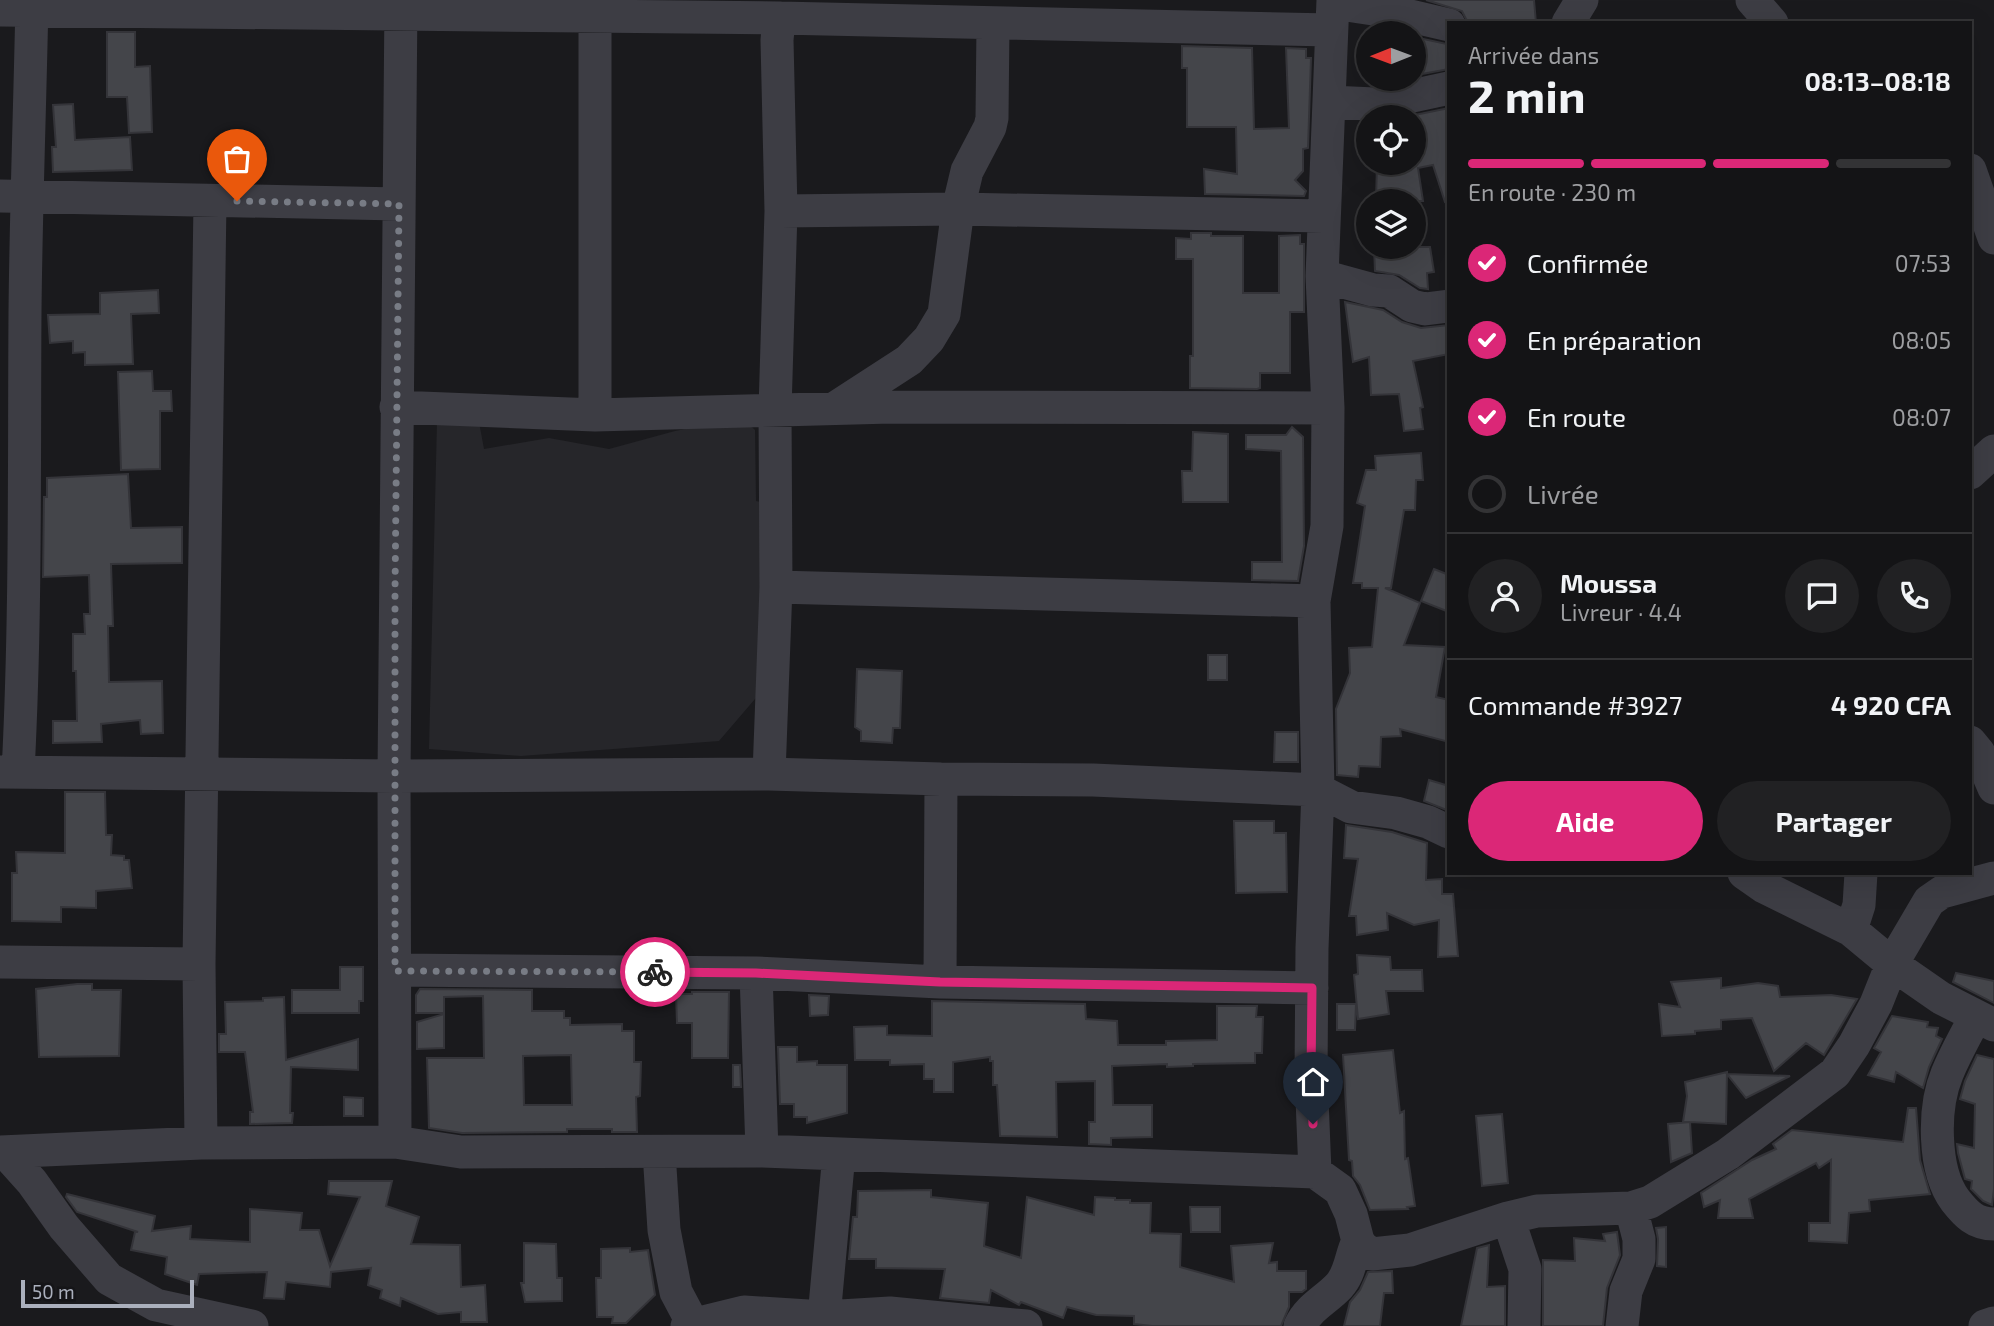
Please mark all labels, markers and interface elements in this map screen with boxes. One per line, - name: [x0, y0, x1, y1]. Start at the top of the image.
- north arrow: [1356, 21, 1426, 91]
- map controls: [1356, 21, 1426, 259]
- text: Arrivée dans: [1468, 41, 1599, 69]
- text: 08:13–08:18: [1804, 65, 1951, 96]
- text: 2 min: [1468, 67, 1586, 122]
- button: locate: [1356, 105, 1426, 175]
- pin: [207, 129, 267, 201]
- icon: bag: [218, 140, 256, 178]
- text: En route · 230 m: [1468, 178, 1636, 206]
- button: layers: [1356, 189, 1426, 259]
- icon: check: [1468, 244, 1506, 282]
- text: Confirmée: [1527, 247, 1649, 278]
- text: 07:53: [1895, 249, 1951, 277]
- icon: check: [1468, 321, 1506, 359]
- text: En préparation: [1527, 324, 1702, 355]
- text: 08:05: [1892, 326, 1951, 354]
- icon: check: [1468, 398, 1506, 436]
- text: En route: [1527, 401, 1626, 432]
- text: 08:07: [1892, 403, 1951, 431]
- text: Livrée: [1527, 478, 1599, 509]
- button: person: [1468, 559, 1542, 633]
- button: chat: [1785, 559, 1859, 633]
- button: phone: [1877, 559, 1951, 633]
- text: Moussa: [1560, 567, 1657, 598]
- text: Livreur · 4.4: [1560, 598, 1682, 626]
- text: Commande #3927: [1468, 689, 1682, 720]
- text: 4 920 CFA: [1831, 689, 1951, 720]
- button: Aide: [1468, 781, 1703, 861]
- button: Partager: [1717, 781, 1951, 861]
- courier: [620, 937, 690, 1007]
- icon: bike: [636, 953, 674, 991]
- pin: [1283, 1052, 1343, 1124]
- icon: home: [1294, 1063, 1332, 1101]
- scale bar: [21, 1277, 194, 1309]
- text: 50 m: [32, 1280, 75, 1303]

